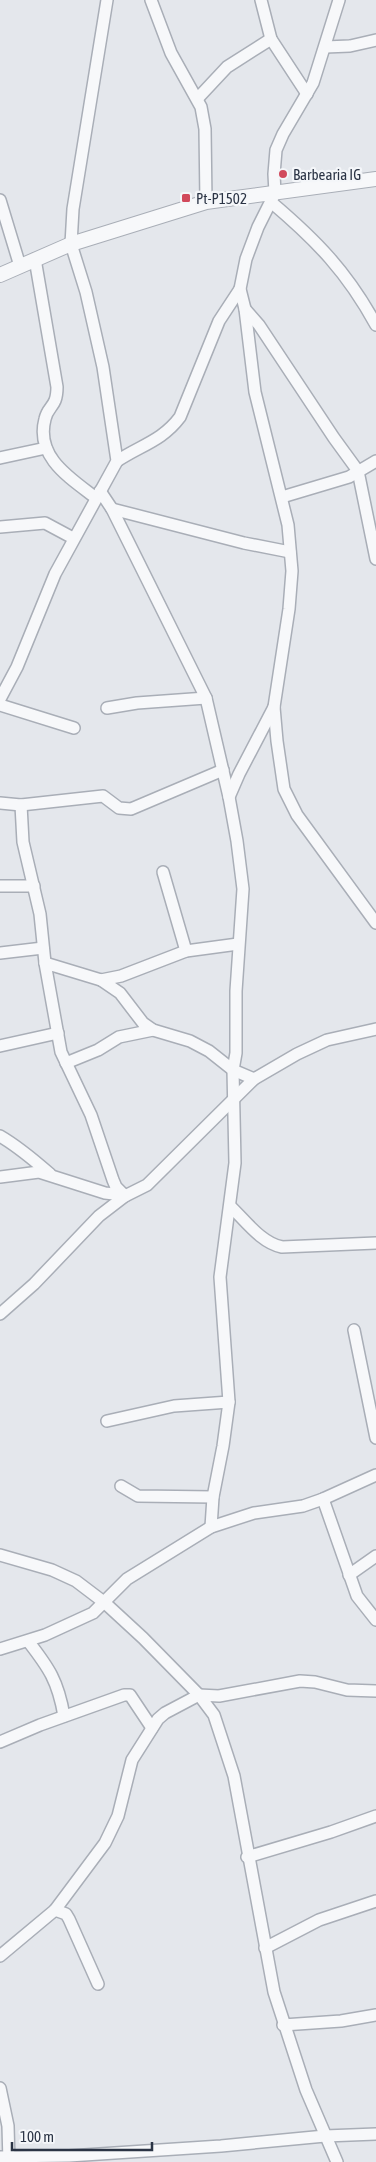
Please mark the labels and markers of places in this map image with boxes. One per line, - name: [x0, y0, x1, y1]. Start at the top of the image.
- place label: Barbearia IG: [293, 166, 361, 183]
- marker: Barbearia IG: [277, 168, 289, 180]
- place label: Pt-P1502: [196, 190, 247, 207]
- marker: Pt-P1502: [180, 192, 192, 204]

